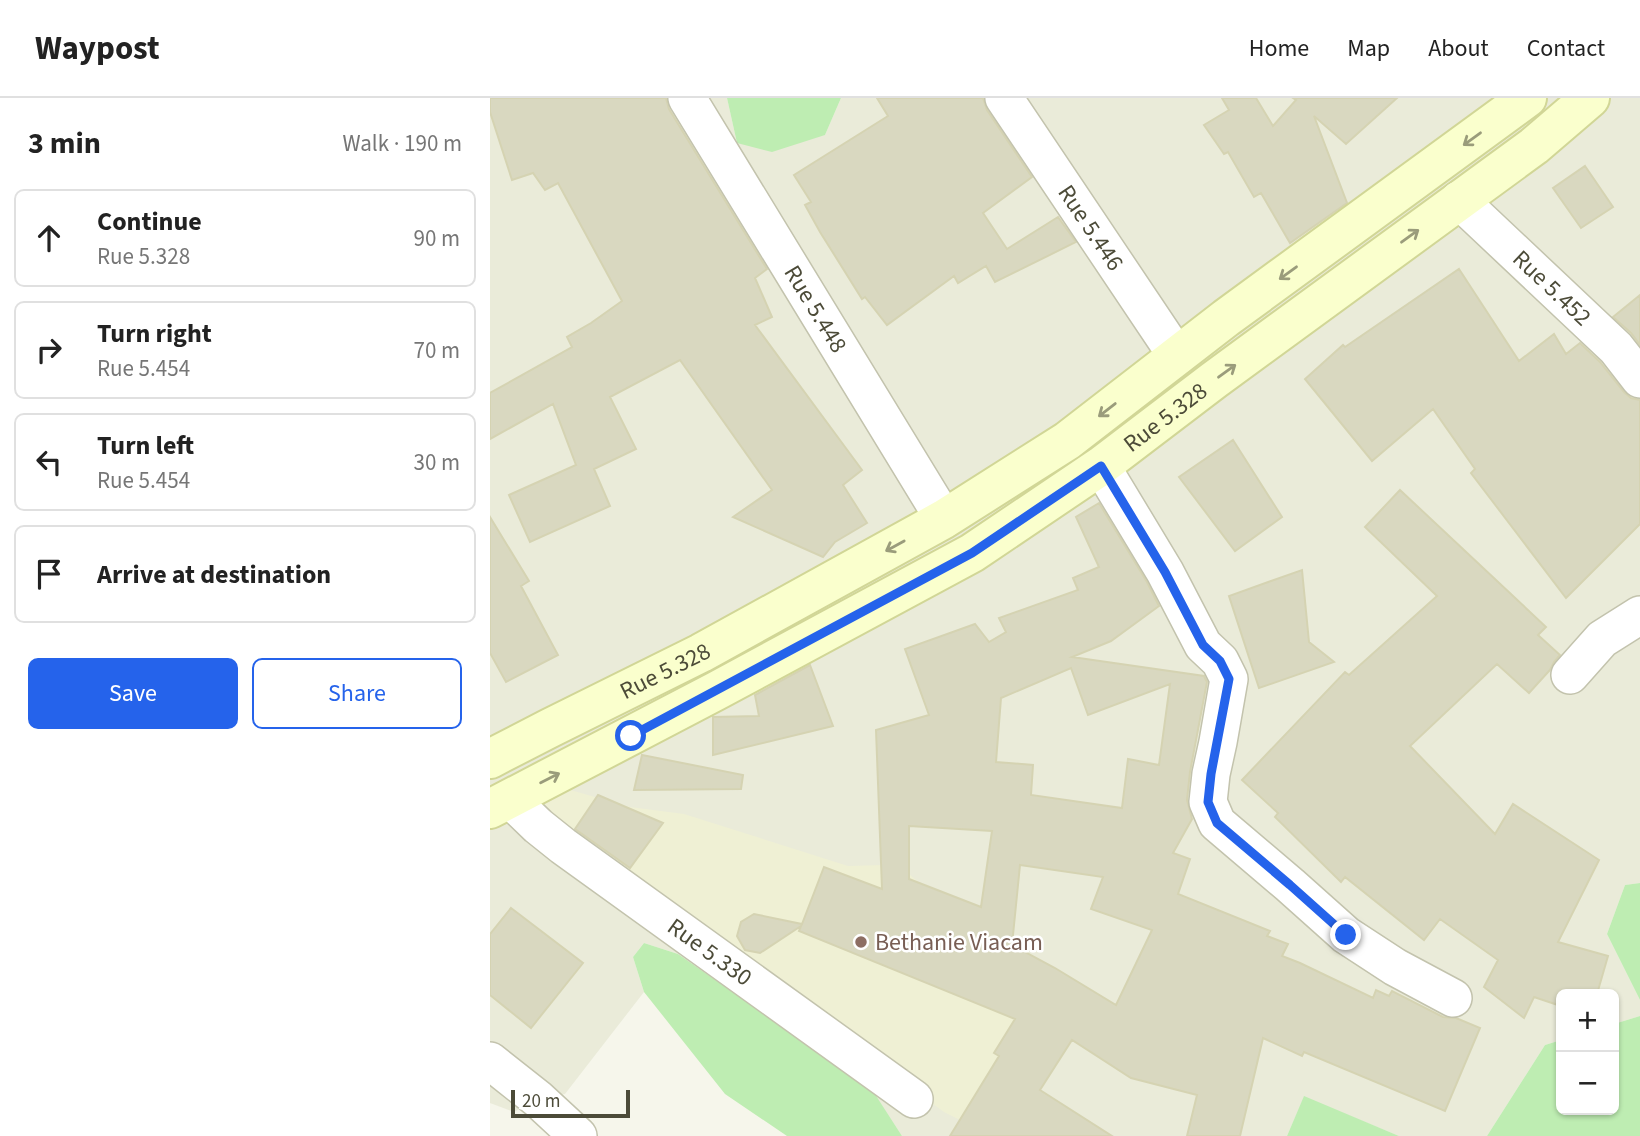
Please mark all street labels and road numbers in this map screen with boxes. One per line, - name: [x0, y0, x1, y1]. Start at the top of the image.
- street label: Rue 5.446: [1049, 178, 1132, 278]
- street label: Rue 5.452: [1504, 242, 1599, 334]
- street label: Rue 5.448: [775, 258, 856, 360]
- street label: Rue 5.328: [1116, 374, 1215, 461]
- street label: Rue 5.328: [614, 634, 717, 709]
- street label: Rue 5.330: [660, 910, 759, 995]

